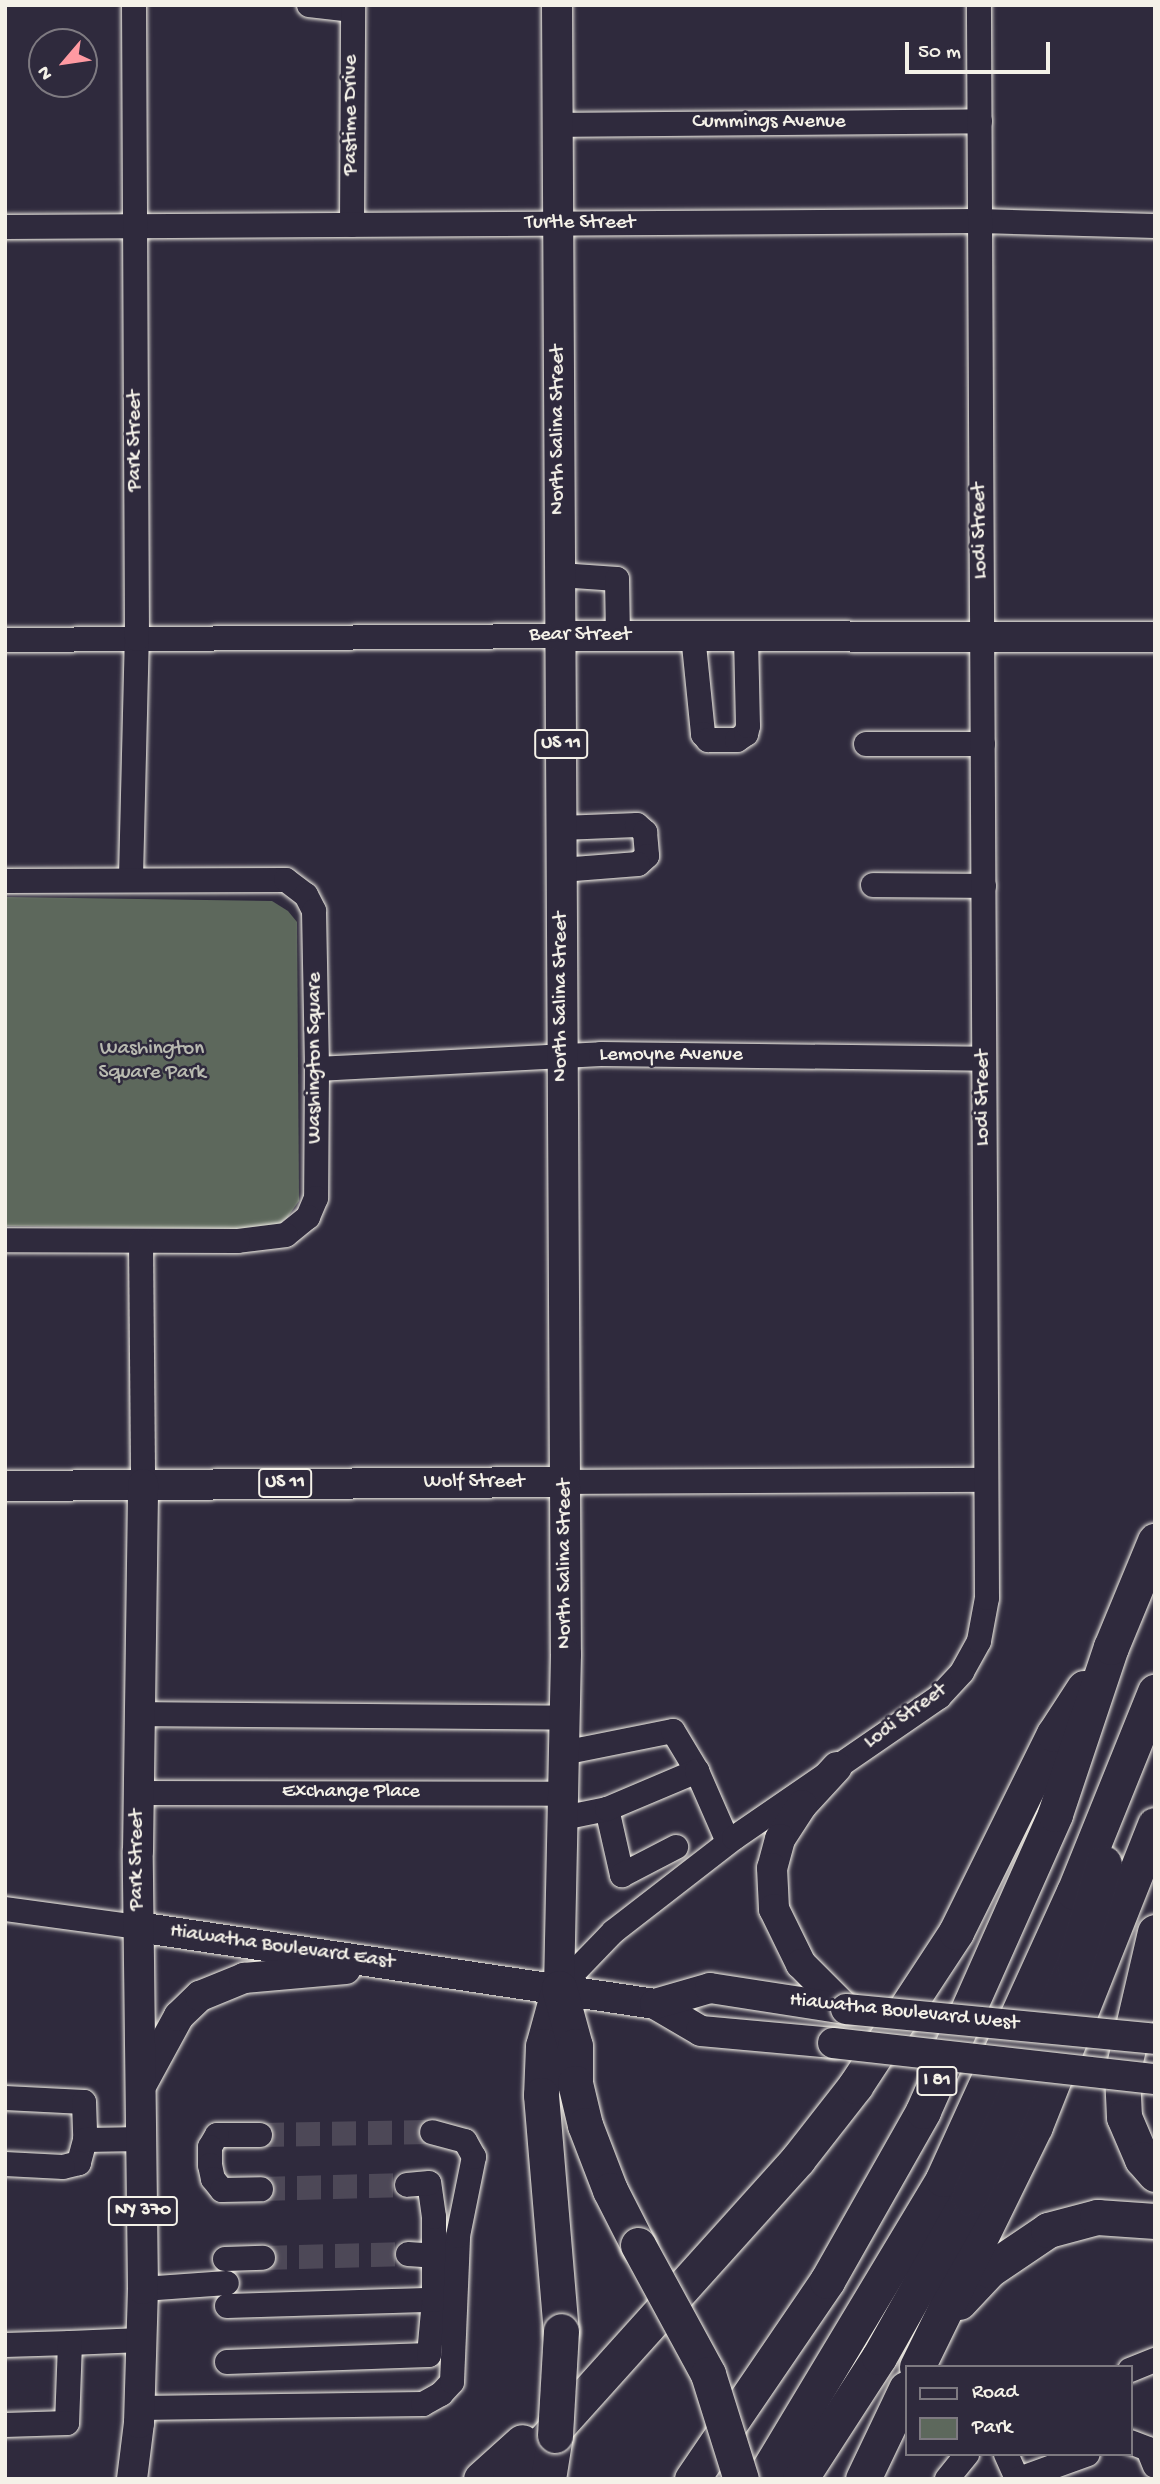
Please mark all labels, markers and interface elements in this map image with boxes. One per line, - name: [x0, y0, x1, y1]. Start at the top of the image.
- north arrow: [28, 28, 98, 98]
- scale bar: [908, 28, 1053, 72]
- text: 50 m: [918, 41, 961, 66]
- street label: Pastime Drive: [339, 55, 365, 175]
- text: N: [33, 61, 59, 83]
- street label: Cummings Avenue: [692, 110, 846, 136]
- street label: Turtle Street: [525, 211, 635, 237]
- street label: North Salina Street: [546, 345, 572, 515]
- street label: Park Street: [123, 390, 149, 492]
- street label: Lodi Street: [968, 483, 994, 579]
- street label: Bear Street: [529, 623, 631, 649]
- road number: US 11: [533, 729, 589, 760]
- street label: North Salina Street: [549, 912, 575, 1082]
- street label: Washington Square: [303, 972, 329, 1144]
- park label: Washington Square Park: [98, 1037, 206, 1087]
- street label: Lemoyne Avenue: [599, 1043, 743, 1069]
- street label: Lodi Street: [971, 1050, 997, 1146]
- road number: US 11: [257, 1468, 313, 1498]
- street label: Wolf Street: [424, 1470, 524, 1496]
- street label: North Salina Street: [553, 1479, 579, 1649]
- street label: Lodi Street: [860, 1678, 952, 1756]
- street label: Exchange Place: [282, 1780, 420, 1806]
- street label: Park Street: [125, 1809, 151, 1911]
- street label: Hiawatha Boulevard East: [168, 1920, 396, 1976]
- street label: Hiawatha Boulevard West: [788, 1988, 1020, 2038]
- road number: I 81: [916, 2066, 958, 2096]
- road number: NY 370: [106, 2196, 180, 2226]
- legend: [904, 2365, 1132, 2456]
- text: Road: [972, 2381, 1018, 2406]
- text: Park: [972, 2416, 1012, 2441]

